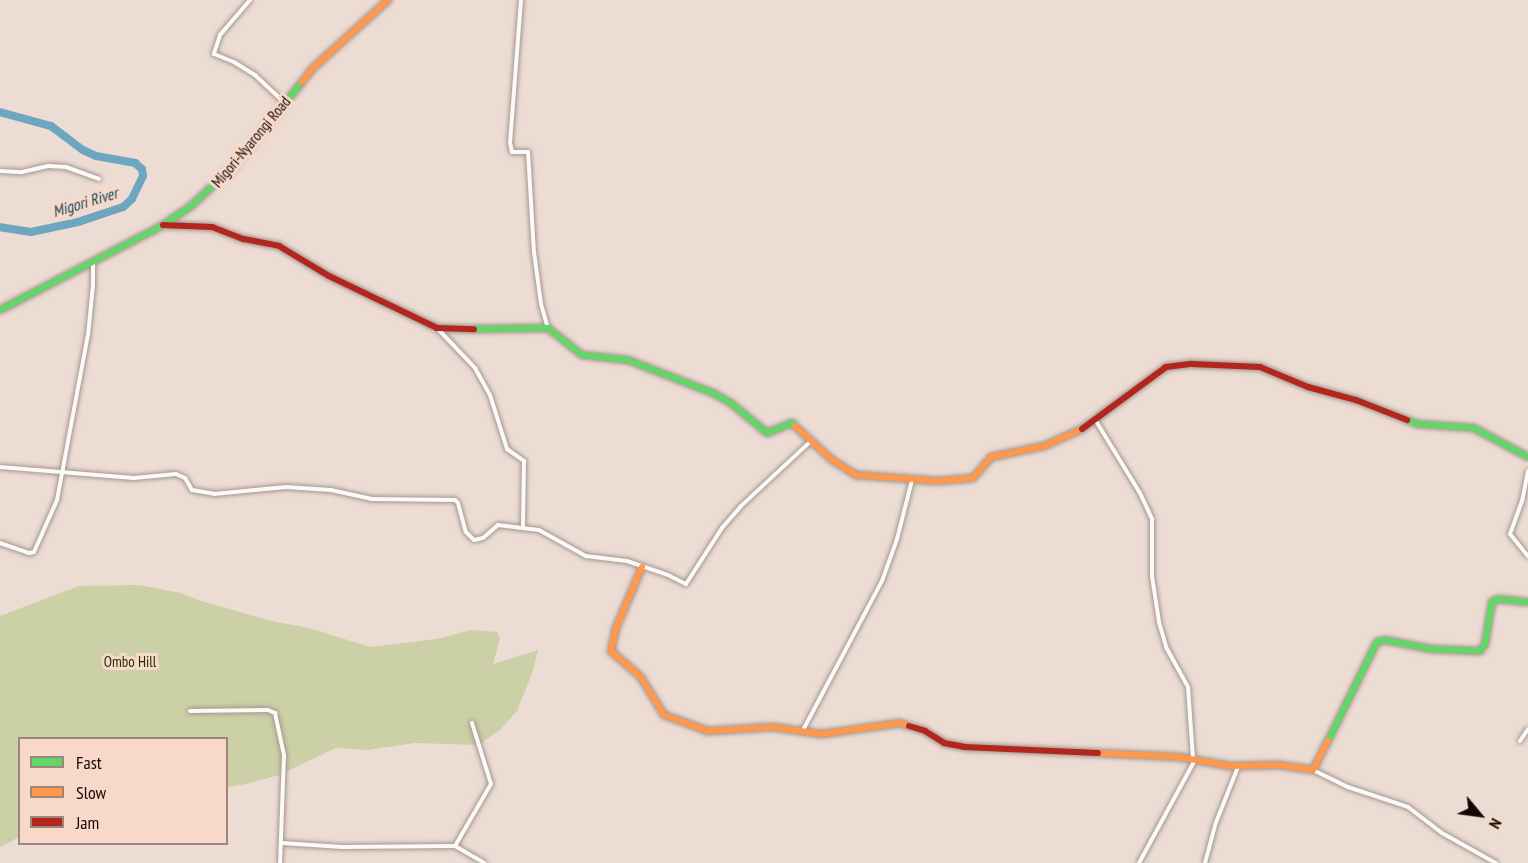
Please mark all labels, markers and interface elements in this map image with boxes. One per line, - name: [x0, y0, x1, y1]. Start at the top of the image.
- street label: Migori-Nyarongi Road: [208, 93, 294, 191]
- water label: Migori River: [50, 183, 120, 221]
- park label: Ombo Hill: [104, 653, 156, 671]
- legend: [18, 737, 228, 845]
- text: Fast: [76, 751, 102, 774]
- text: Slow: [76, 781, 106, 804]
- north arrow: [1450, 785, 1510, 845]
- text: Jam: [76, 811, 99, 834]
- text: N: [1485, 815, 1507, 832]

